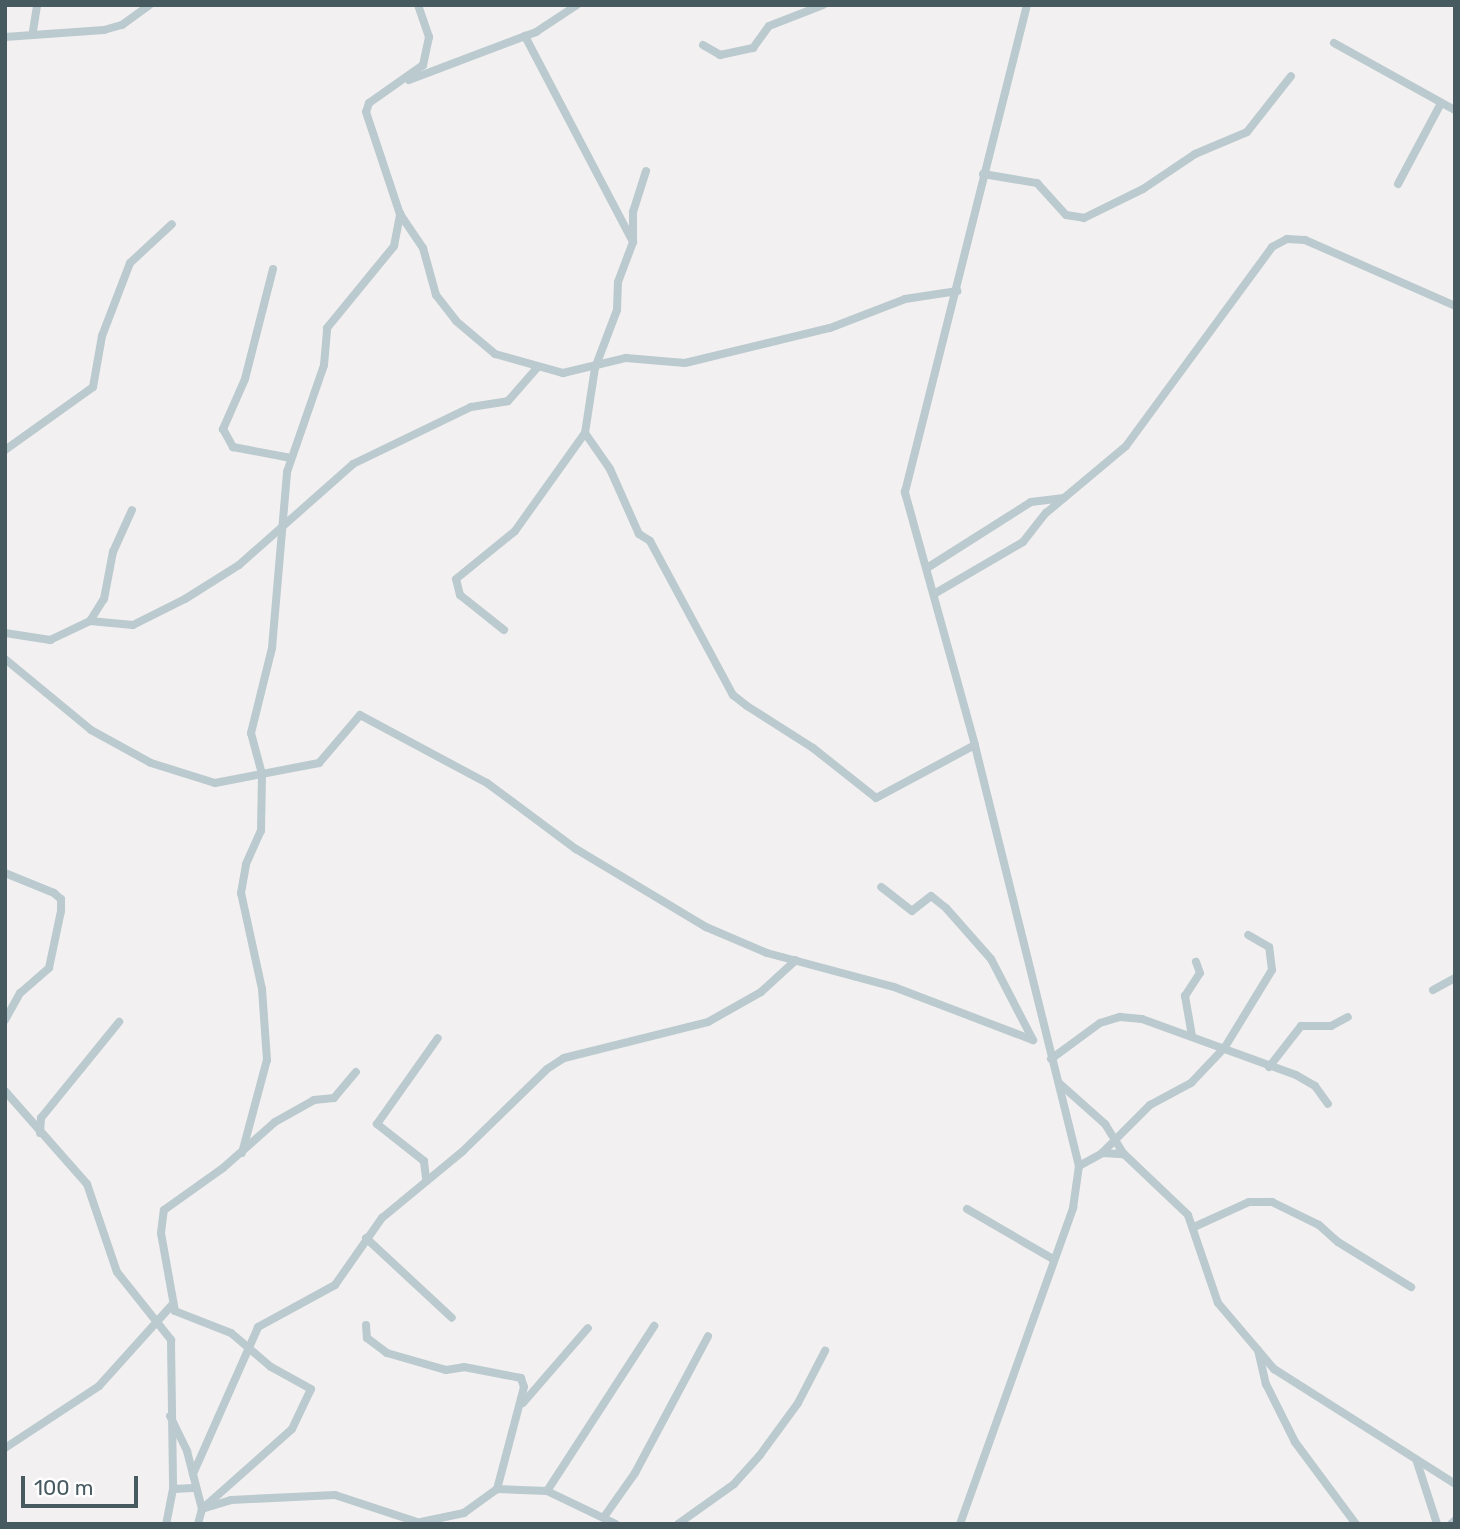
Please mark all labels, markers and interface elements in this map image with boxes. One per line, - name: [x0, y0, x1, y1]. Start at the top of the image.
- scale bar: [24, 1462, 142, 1506]
- text: 100 m: [34, 1475, 93, 1500]

